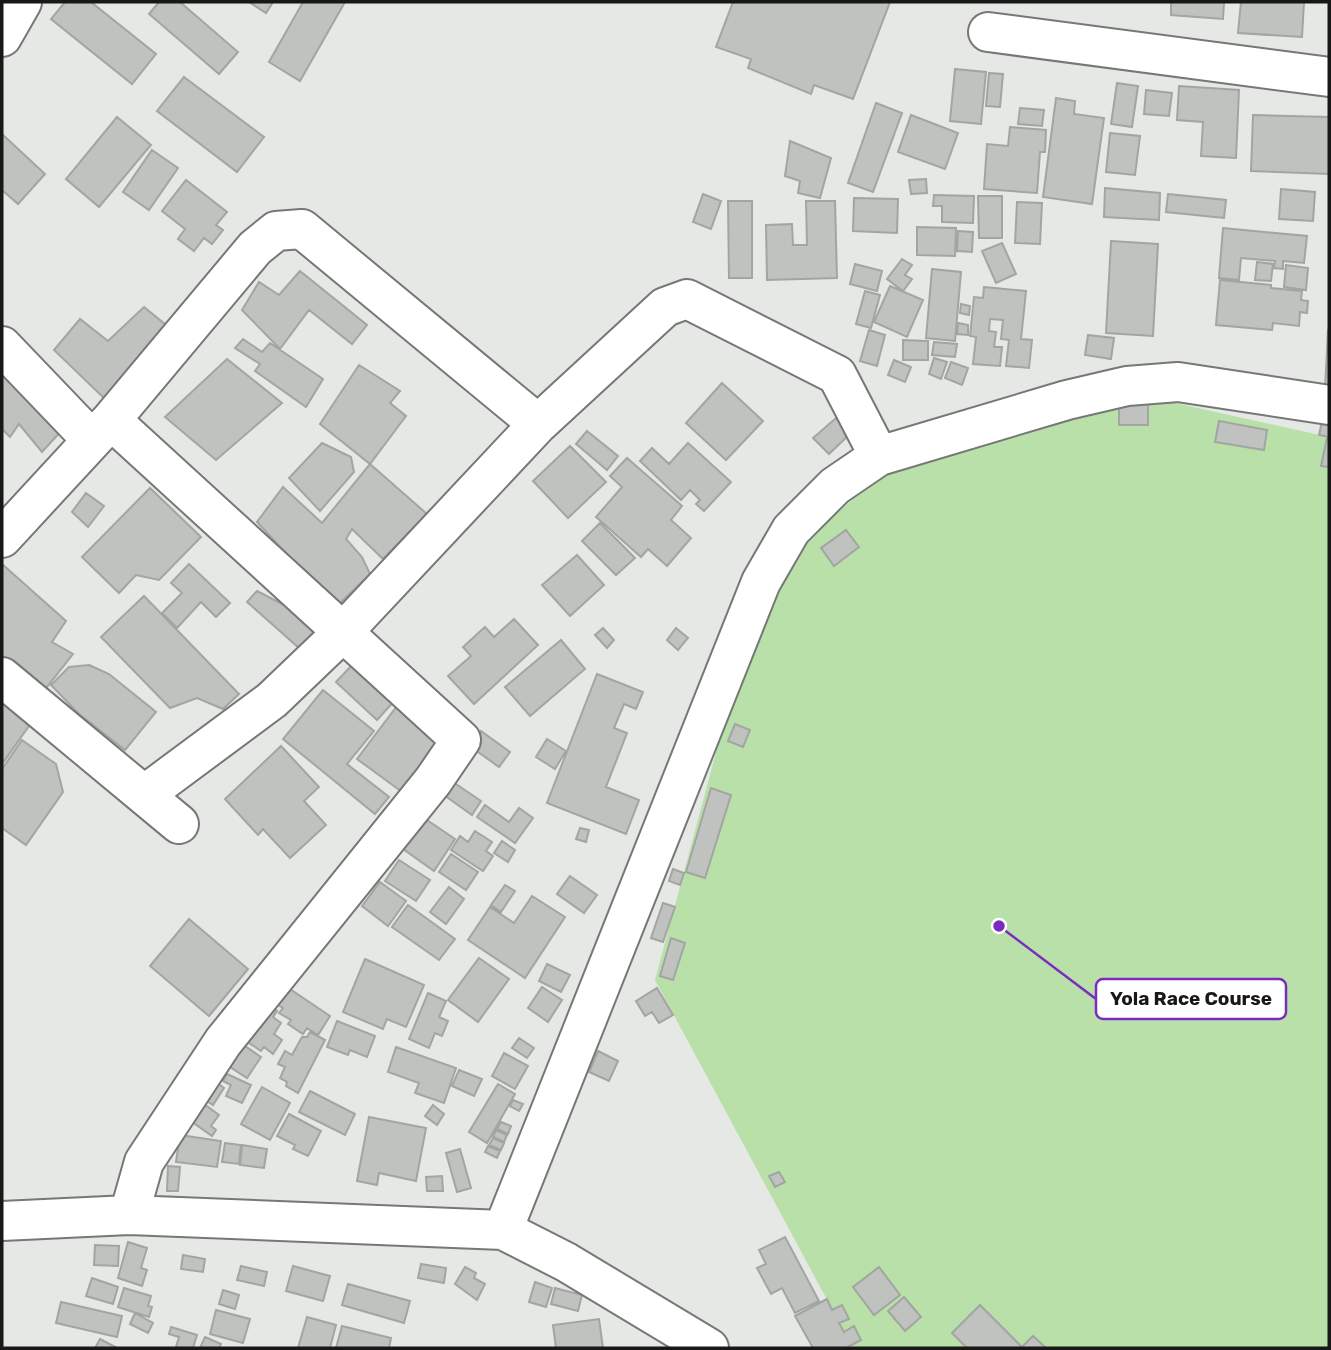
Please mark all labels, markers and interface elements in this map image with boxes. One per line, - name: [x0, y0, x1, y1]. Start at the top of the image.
- callout: Yola Race Course: [1096, 979, 1286, 1019]
- text: Yola Race Course: [1110, 987, 1272, 1010]

